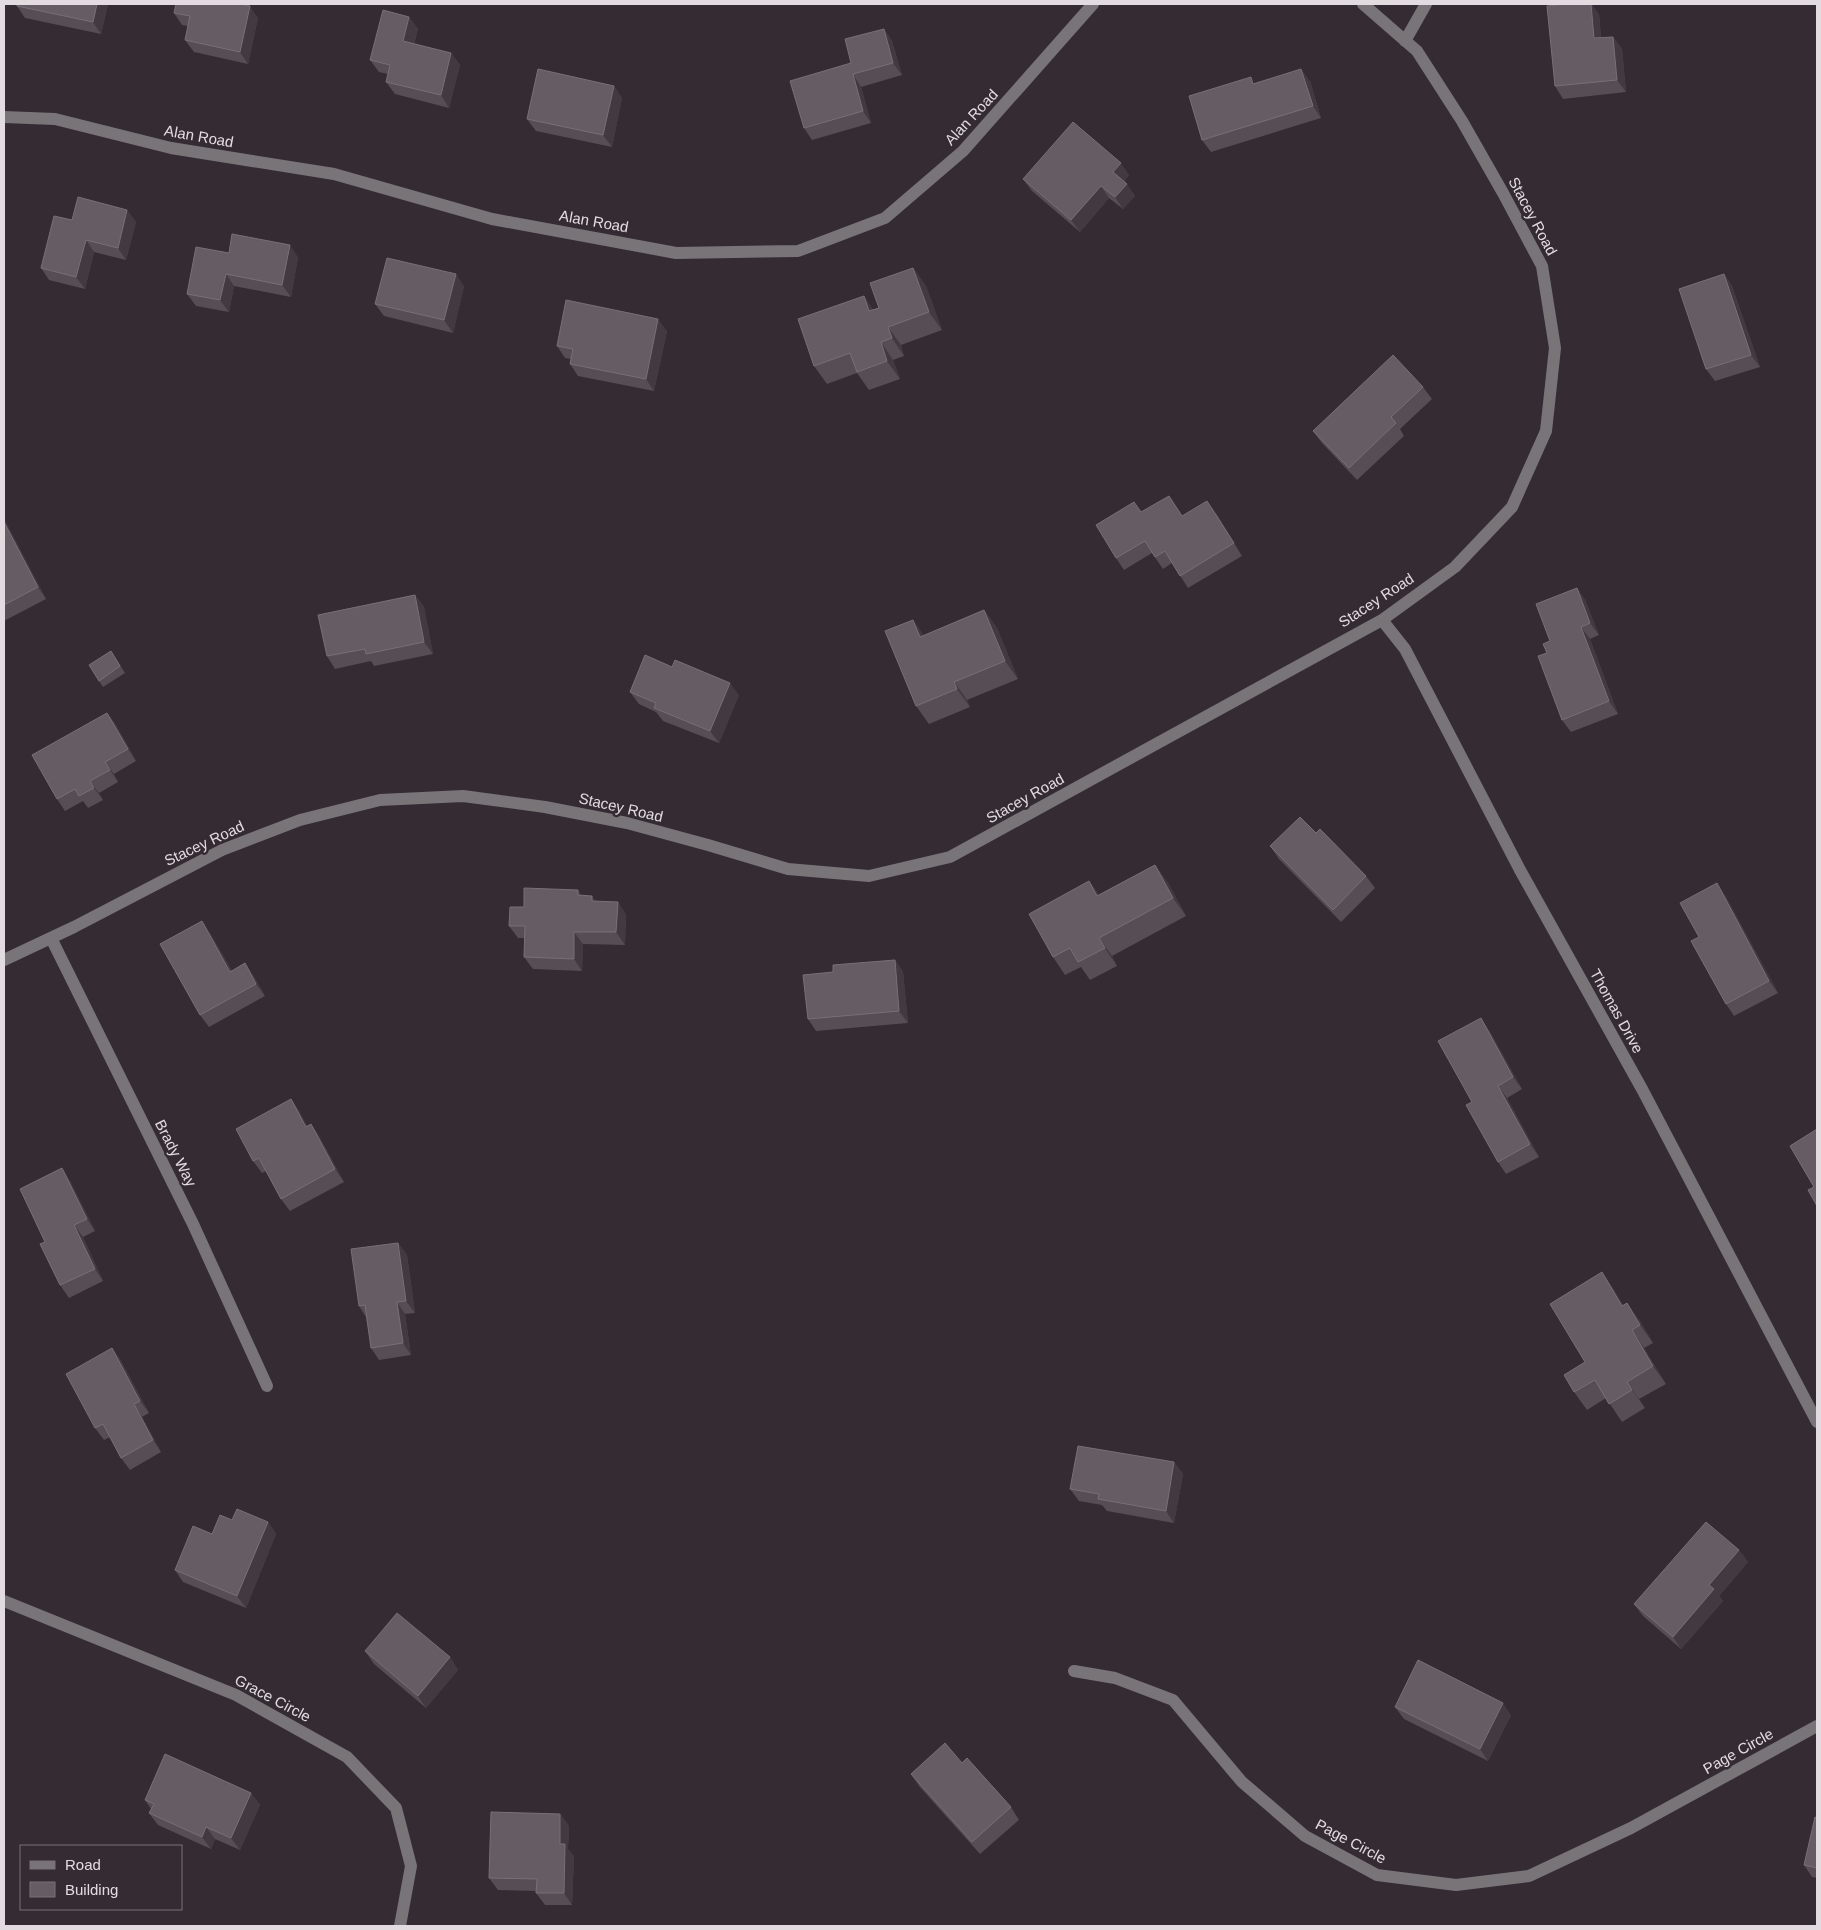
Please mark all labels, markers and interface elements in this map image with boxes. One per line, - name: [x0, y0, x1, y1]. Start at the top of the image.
- street label: Alan Road: [941, 86, 1001, 148]
- street label: Alan Road: [163, 122, 235, 150]
- street label: Stacey Road: [1505, 174, 1561, 258]
- street label: Alan Road: [558, 207, 630, 235]
- street label: Stacey Road: [1335, 569, 1417, 631]
- street label: Stacey Road: [983, 770, 1067, 826]
- street label: Stacey Road: [577, 789, 665, 825]
- street label: Stacey Road: [161, 817, 247, 869]
- street label: Thomas Drive: [1587, 966, 1647, 1056]
- street label: Brady Way: [152, 1117, 200, 1190]
- street label: Grace Circle: [232, 1671, 314, 1725]
- street label: Page Circle: [1700, 1725, 1776, 1777]
- street label: Page Circle: [1313, 1815, 1389, 1867]
- legend: [20, 1845, 182, 1910]
- text: Road: [65, 1856, 101, 1873]
- text: Building: [65, 1881, 118, 1898]

